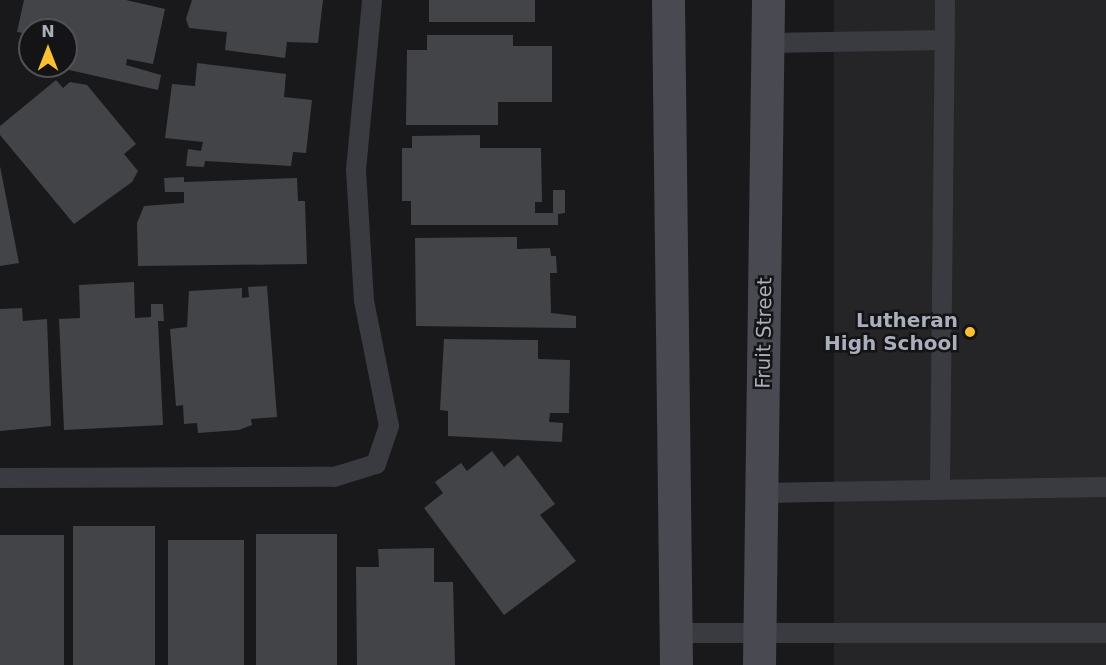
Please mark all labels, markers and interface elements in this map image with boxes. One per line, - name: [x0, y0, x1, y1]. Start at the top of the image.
- north arrow: [18, 18, 78, 78]
- text: N: [41, 22, 55, 41]
- street label: Fruit Street: [751, 277, 777, 389]
- place label: Lutheran High School: [824, 308, 958, 355]
- marker: Lutheran High School: [963, 325, 977, 339]

